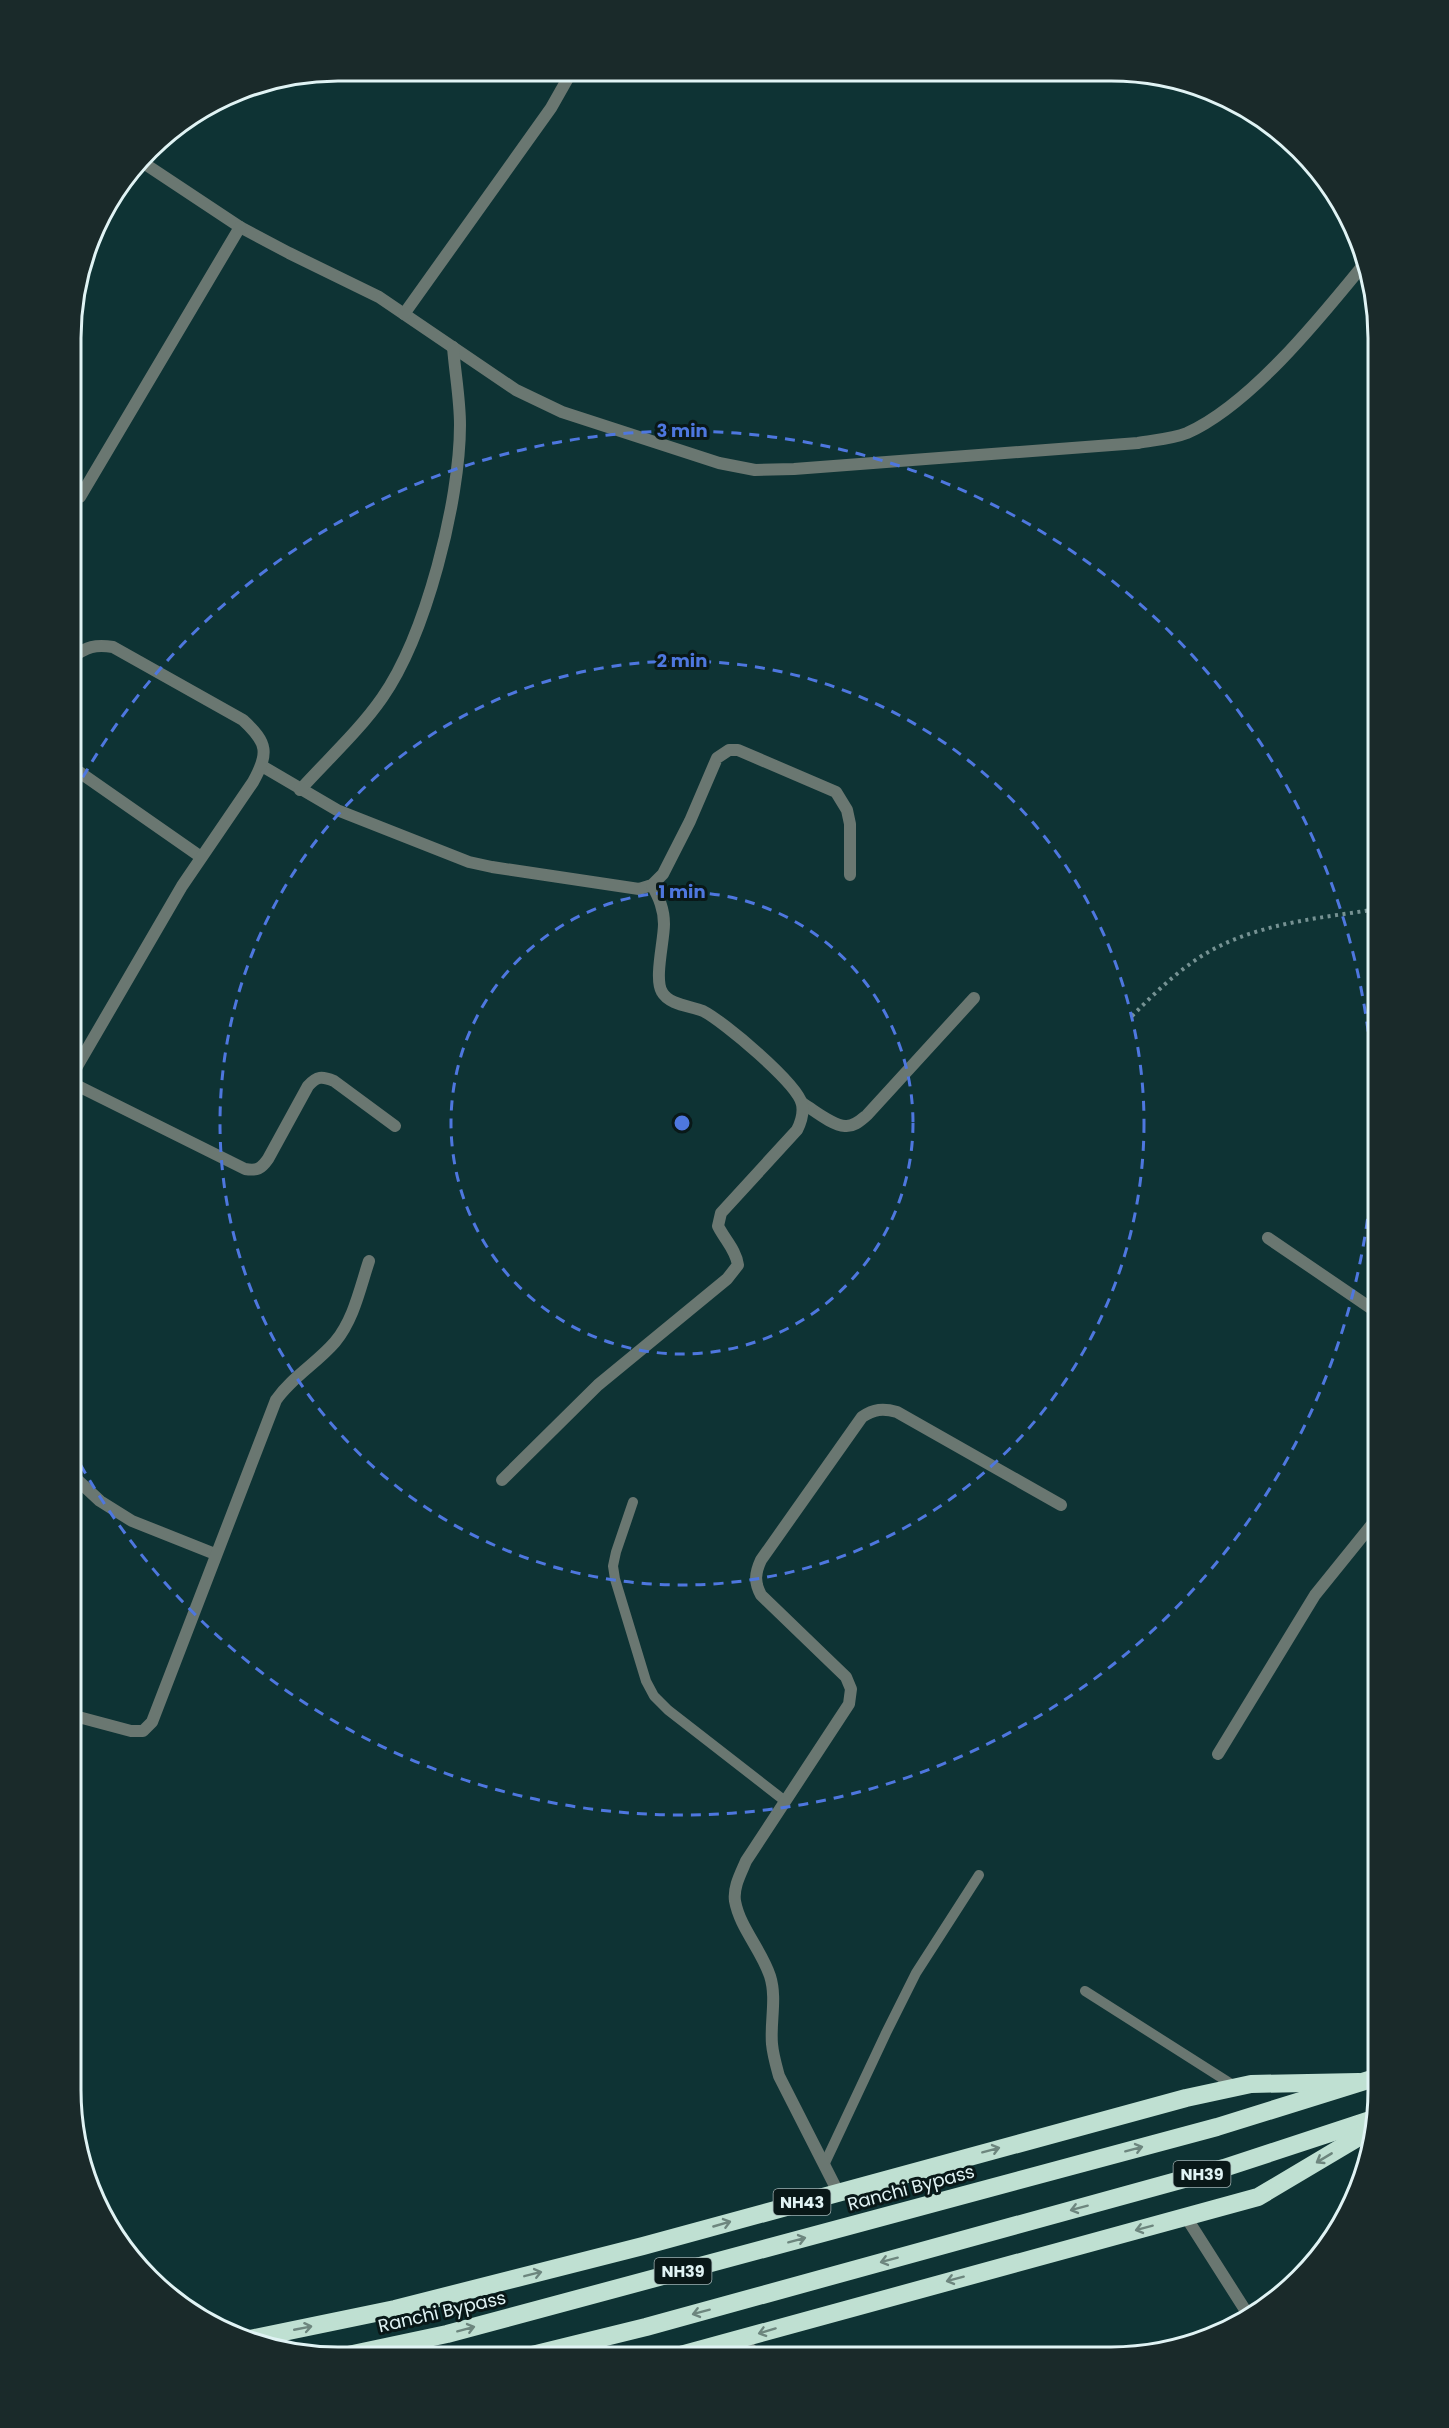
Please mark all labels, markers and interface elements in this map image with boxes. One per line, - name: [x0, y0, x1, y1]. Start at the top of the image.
- text: 3 min: [656, 418, 708, 443]
- text: 2 min: [657, 648, 707, 673]
- text: 1 min: [658, 879, 706, 904]
- centre of rings: [672, 1113, 692, 1133]
- one-way arrow: [1124, 2143, 1143, 2155]
- one-way arrow: [981, 2144, 1000, 2156]
- one-way arrow: [1316, 2152, 1333, 2164]
- street label: Ranchi Bypass: [845, 2159, 977, 2216]
- road number: NH39: [1174, 2161, 1230, 2187]
- road number: NH43: [774, 2189, 830, 2215]
- one-way arrow: [1070, 2202, 1089, 2214]
- one-way arrow: [712, 2218, 731, 2230]
- one-way arrow: [1134, 2223, 1153, 2234]
- one-way arrow: [787, 2234, 806, 2245]
- one-way arrow: [880, 2255, 899, 2266]
- road number: NH39: [654, 2258, 712, 2284]
- one-way arrow: [523, 2268, 542, 2280]
- one-way arrow: [946, 2274, 965, 2285]
- street label: Ranchi Bypass: [375, 2285, 508, 2338]
- one-way arrow: [692, 2307, 711, 2318]
- one-way arrow: [292, 2322, 312, 2333]
- one-way arrow: [457, 2323, 476, 2334]
- one-way arrow: [758, 2326, 777, 2337]

